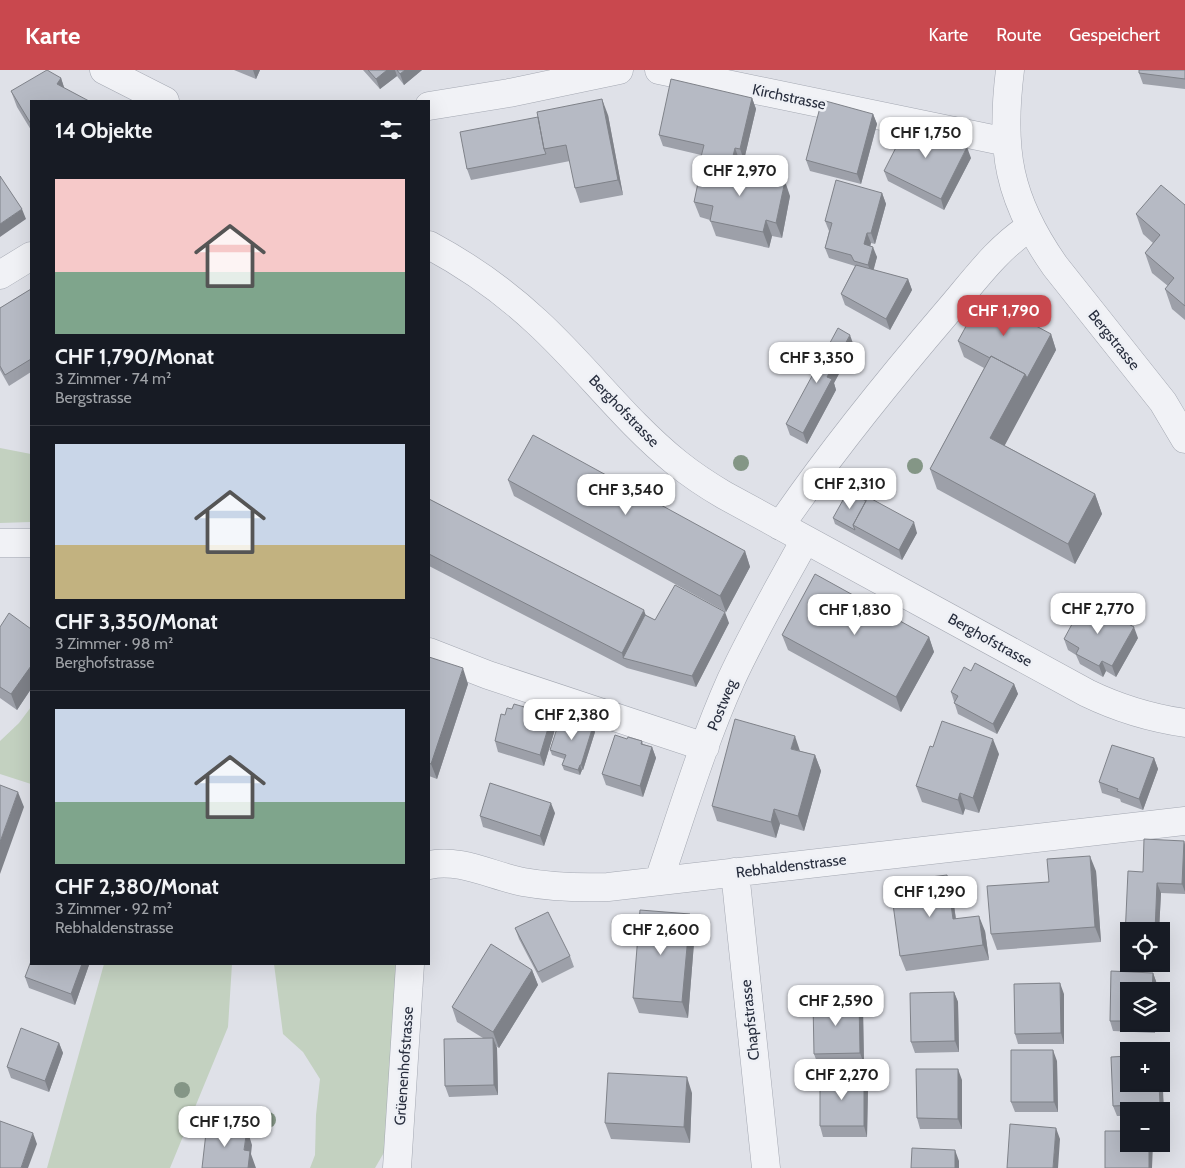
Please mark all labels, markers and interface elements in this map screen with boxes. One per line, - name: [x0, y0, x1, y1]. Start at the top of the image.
- text: Karte: [25, 21, 80, 50]
- text: Karte: [929, 24, 968, 46]
- text: Route: [996, 24, 1041, 46]
- text: Gespeichert: [1069, 24, 1160, 46]
- street label: Kirchstrasse: [751, 80, 828, 114]
- icon: filters: [377, 116, 405, 144]
- pin: CHF 1,750: [869, 116, 983, 159]
- text: 14 Objekte: [55, 118, 152, 143]
- text: CHF 1,750: [890, 123, 962, 142]
- pin: CHF 2,970: [683, 154, 797, 197]
- text: CHF 2,970: [703, 161, 777, 180]
- icon: home: [185, 211, 275, 301]
- pin: CHF 1,790: [947, 294, 1061, 337]
- text: CHF 1,790: [968, 301, 1040, 320]
- street label: Bergstrasse: [1084, 306, 1144, 374]
- pin: CHF 3,350: [760, 342, 874, 384]
- text: CHF 1,790/Monat: [55, 344, 214, 369]
- text: CHF 3,350: [780, 348, 854, 367]
- text: 3 Zimmer · 74 m²: [55, 369, 171, 388]
- street label: Berghofstrasse: [585, 371, 663, 451]
- text: Bergstrasse: [55, 388, 132, 407]
- pin: CHF 2,310: [793, 468, 907, 510]
- pin: CHF 3,540: [569, 474, 683, 516]
- text: CHF 2,310: [814, 474, 886, 493]
- icon: home: [185, 477, 275, 567]
- text: CHF 3,540: [588, 480, 664, 499]
- pin: CHF 2,770: [1041, 592, 1155, 635]
- pin: CHF 1,830: [798, 594, 912, 636]
- text: CHF 2,770: [1061, 599, 1135, 618]
- text: CHF 1,830: [819, 600, 891, 619]
- text: CHF 3,350/Monat: [55, 609, 218, 634]
- street label: Berghofstrasse: [945, 610, 1035, 671]
- text: 3 Zimmer · 98 m²: [55, 634, 173, 653]
- text: Berghofstrasse: [55, 653, 154, 672]
- street label: Postweg: [704, 676, 741, 733]
- pin: CHF 2,380: [515, 698, 629, 741]
- text: CHF 2,380: [534, 705, 610, 724]
- icon: home: [185, 742, 275, 832]
- street label: Rebhaldenstrasse: [735, 850, 848, 882]
- text: CHF 2,380/Monat: [55, 874, 219, 899]
- pin: CHF 1,290: [873, 876, 987, 918]
- text: CHF 1,290: [894, 882, 966, 901]
- text: 3 Zimmer · 92 m²: [55, 899, 172, 918]
- pin: CHF 2,600: [604, 914, 718, 956]
- text: Rebhaldenstrasse: [55, 918, 174, 937]
- text: CHF 2,600: [622, 920, 700, 939]
- map controls: [1120, 922, 1170, 1152]
- button: locate: [1120, 922, 1170, 972]
- street label: Chapfstrasse: [737, 978, 763, 1061]
- button: layers: [1120, 982, 1170, 1032]
- pin: CHF 2,590: [779, 984, 893, 1027]
- text: CHF 2,590: [799, 991, 873, 1010]
- street label: Grüenenhofstrasse: [391, 1006, 417, 1126]
- button: +: [1120, 1042, 1170, 1092]
- pin: CHF 2,270: [785, 1058, 899, 1101]
- text: CHF 2,270: [805, 1065, 879, 1084]
- button: −: [1120, 1102, 1170, 1152]
- pin: CHF 1,750: [168, 1106, 282, 1148]
- text: CHF 1,750: [189, 1112, 261, 1131]

